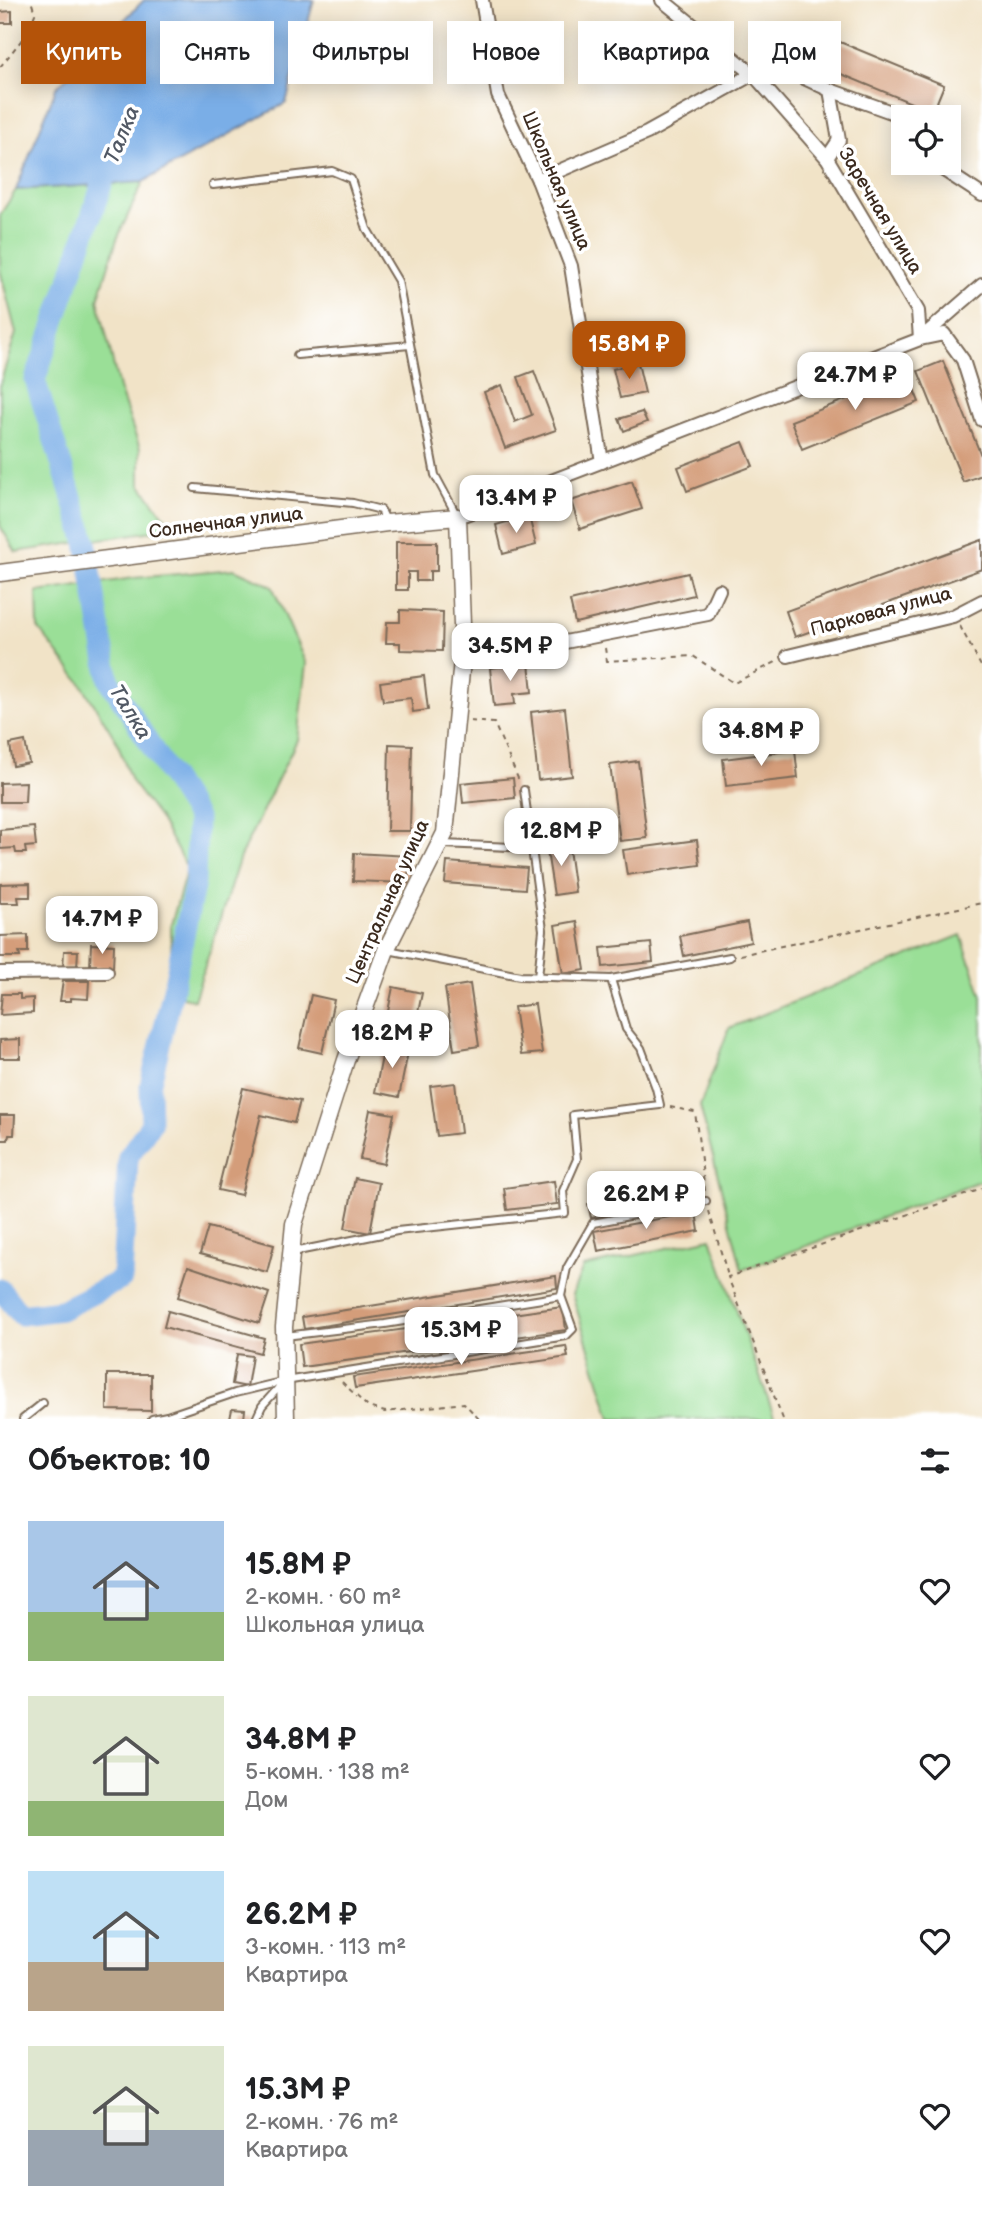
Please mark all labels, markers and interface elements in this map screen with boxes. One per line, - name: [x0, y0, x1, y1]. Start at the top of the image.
- chip: Купить: [21, 21, 146, 84]
- chip: Снять: [160, 21, 274, 84]
- chip: Фильтры: [288, 21, 433, 84]
- chip: Новое: [447, 21, 564, 84]
- chip: Квартира: [578, 21, 734, 84]
- chip: Дом: [748, 21, 841, 84]
- water label: Талка: [99, 102, 145, 168]
- map controls: [891, 105, 961, 175]
- button: locate: [891, 105, 961, 175]
- street label: Школьная улица: [516, 108, 596, 254]
- street label: Заречная улица: [833, 143, 927, 279]
- pin: 15.8M ₽: [564, 322, 694, 381]
- text: 15.8M ₽: [588, 330, 670, 358]
- pin: 24.7M ₽: [790, 352, 920, 412]
- text: 24.7M ₽: [813, 361, 897, 389]
- pin: 13.4M ₽: [451, 476, 581, 535]
- text: 13.4M ₽: [475, 484, 557, 512]
- street label: Солнечная улица: [148, 502, 304, 544]
- street label: Парковая улица: [808, 582, 954, 642]
- pin: 34.5M ₽: [445, 624, 575, 683]
- text: 34.5M ₽: [468, 632, 552, 660]
- water label: Талка: [103, 680, 157, 744]
- pin: 34.8M ₽: [696, 708, 826, 768]
- text: 34.8M ₽: [718, 717, 804, 745]
- pin: 12.8M ₽: [496, 808, 626, 868]
- street label: Центральная улица: [341, 816, 435, 988]
- text: 12.8M ₽: [520, 817, 602, 845]
- pin: 14.7M ₽: [37, 897, 167, 956]
- text: 14.7M ₽: [62, 905, 142, 933]
- pin: 18.2M ₽: [327, 1010, 457, 1070]
- text: 18.2M ₽: [351, 1019, 433, 1047]
- pin: 26.2M ₽: [581, 1172, 711, 1231]
- text: 26.2M ₽: [603, 1180, 689, 1208]
- pin: 15.3M ₽: [396, 1308, 526, 1367]
- text: 15.3M ₽: [421, 1316, 501, 1344]
- icon: filters: [916, 1442, 954, 1480]
- text: Объектов: 10: [28, 1443, 211, 1479]
- text: 15.8M ₽: [245, 1547, 351, 1583]
- icon: home: [84, 1549, 168, 1633]
- icon: heart: [916, 1572, 954, 1610]
- text: 2-комн. · 60 m²: [245, 1583, 401, 1611]
- text: Школьная улица: [245, 1611, 425, 1639]
- text: 34.8M ₽: [245, 1722, 356, 1758]
- icon: home: [84, 1724, 168, 1808]
- icon: heart: [916, 1747, 954, 1785]
- text: 5-комн. · 138 m²: [245, 1758, 410, 1786]
- text: Дом: [245, 1786, 288, 1814]
- text: 26.2M ₽: [245, 1897, 357, 1933]
- icon: home: [84, 1899, 168, 1983]
- icon: heart: [916, 1922, 954, 1960]
- text: 3-комн. · 113 m²: [245, 1933, 406, 1961]
- text: Квартира: [245, 1961, 348, 1989]
- text: 15.3M ₽: [245, 2072, 350, 2108]
- icon: home: [84, 2074, 168, 2158]
- icon: heart: [916, 2097, 954, 2135]
- text: 2-комн. · 76 m²: [245, 2108, 398, 2136]
- text: Квартира: [245, 2136, 348, 2164]

